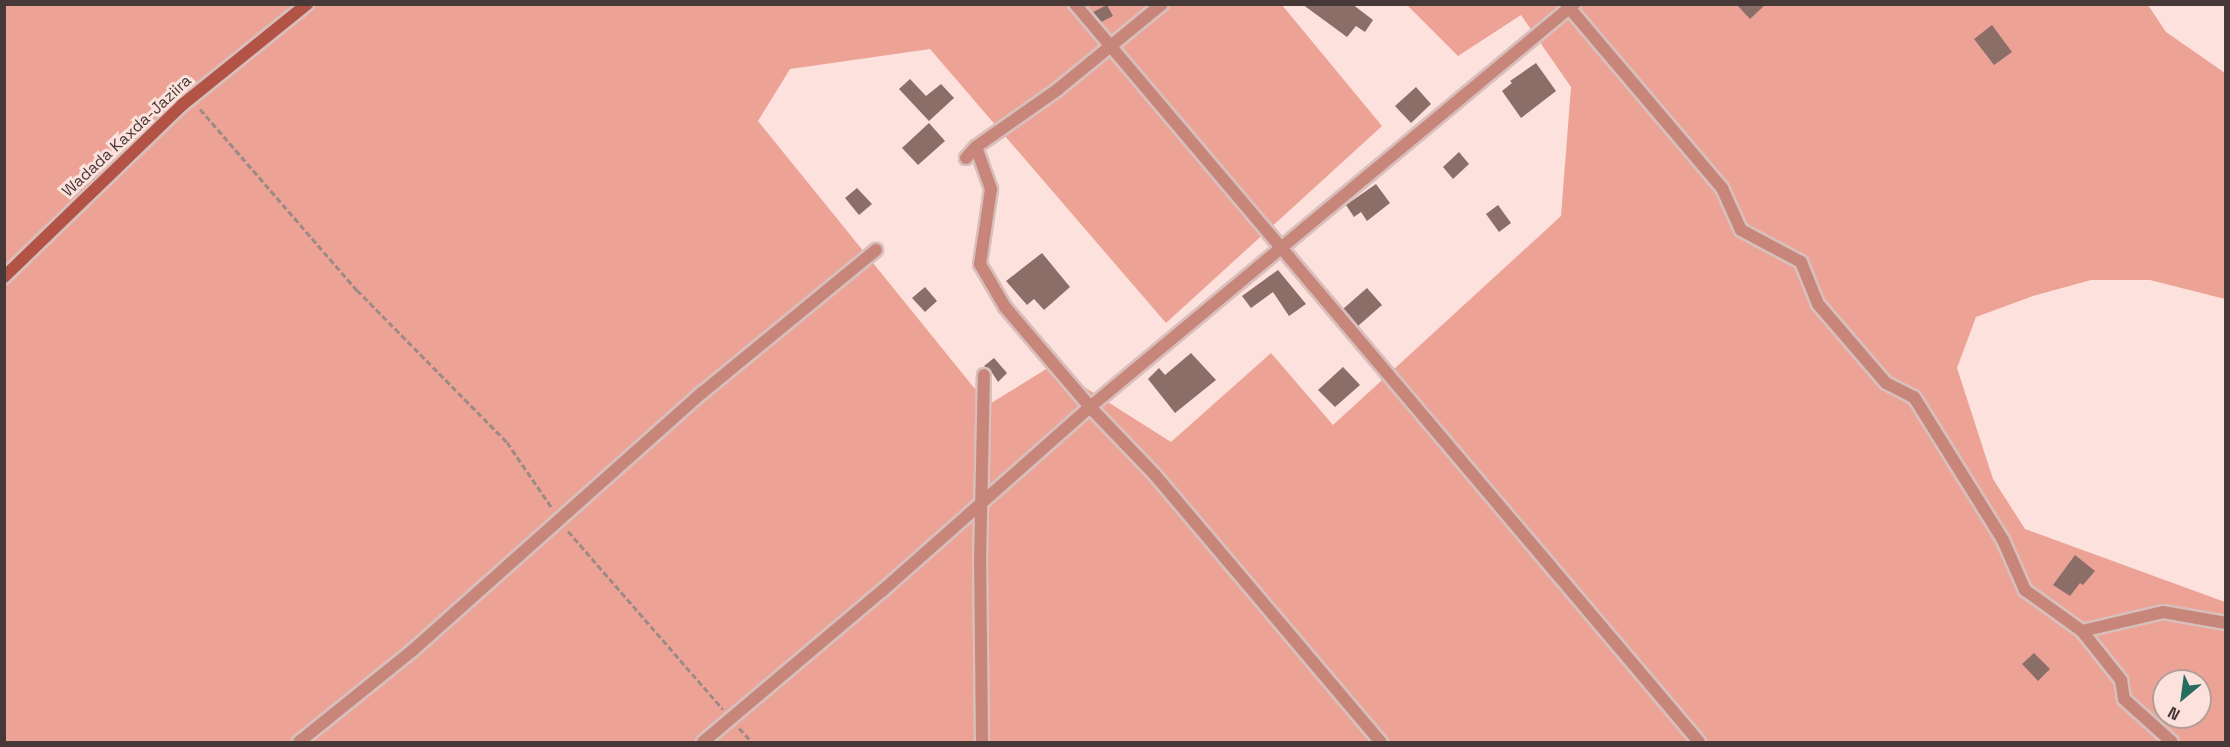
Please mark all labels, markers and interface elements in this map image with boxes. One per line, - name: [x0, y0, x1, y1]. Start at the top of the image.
- street label: Wadada Kaxda-Jaziira: [58, 71, 196, 201]
- north arrow: [2152, 669, 2212, 729]
- text: N: [2164, 702, 2184, 725]

